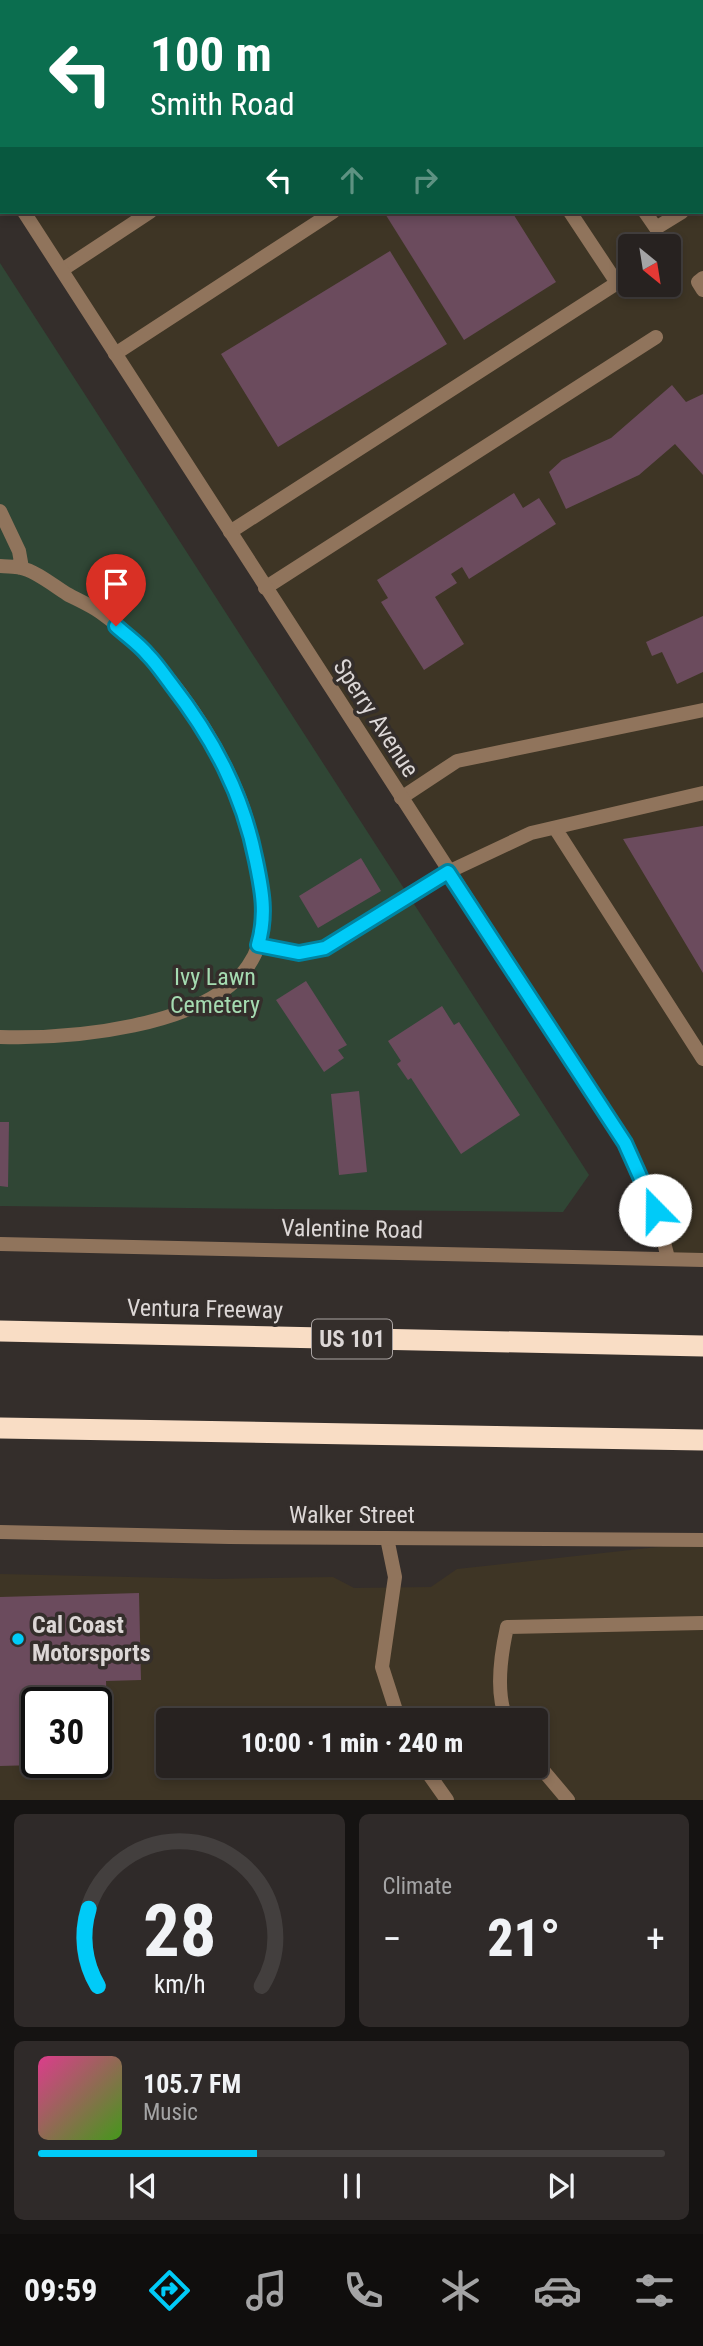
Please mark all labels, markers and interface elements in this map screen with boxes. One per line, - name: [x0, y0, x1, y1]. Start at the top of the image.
- text: 100 m: [150, 26, 272, 83]
- icon: left: [35, 28, 126, 119]
- text: Smith Road: [150, 85, 295, 123]
- icon: left: [260, 161, 298, 199]
- icon: ahead: [333, 161, 371, 199]
- icon: right: [406, 161, 444, 199]
- north arrow: [618, 234, 681, 298]
- map controls: [618, 234, 681, 297]
- pin: [86, 554, 146, 626]
- icon: arrive: [97, 565, 135, 603]
- street label: Sperry Avenue: [328, 654, 424, 782]
- park label: Ivy Lawn Cemetery: [170, 963, 260, 1019]
- position arrow: [618, 1173, 692, 1247]
- street label: Valentine Road: [281, 1214, 423, 1244]
- street label: Ventura Freeway: [127, 1294, 283, 1324]
- road number: US 101: [312, 1320, 392, 1358]
- street label: Walker Street: [289, 1501, 415, 1529]
- place label: Cal Coast Motorsports: [32, 1611, 151, 1667]
- marker: Cal Coast Motorsports: [10, 1631, 26, 1647]
- speed limit sign: 30: [21, 1687, 112, 1778]
- text: 10:00 · 1 min · 240 m: [241, 1728, 463, 1758]
- text: Climate: [383, 1873, 452, 1900]
- text: 28: [142, 1889, 216, 1975]
- text: 21°: [487, 1908, 560, 1969]
- text: −: [383, 1917, 402, 1961]
- text: +: [646, 1917, 665, 1961]
- text: km/h: [154, 1970, 205, 1999]
- text: 105.7 FM: [143, 2069, 241, 2099]
- text: Music: [143, 2099, 198, 2126]
- icon: previous: [124, 2167, 162, 2205]
- icon: pause: [333, 2167, 371, 2205]
- icon: next: [542, 2167, 580, 2205]
- icon: directions: [145, 2266, 194, 2315]
- icon: music: [242, 2266, 291, 2315]
- icon: phone: [339, 2266, 388, 2315]
- icon: climate: [436, 2266, 485, 2315]
- icon: car: [533, 2266, 582, 2315]
- icon: filters: [630, 2266, 679, 2315]
- text: 09:59: [24, 2271, 97, 2309]

